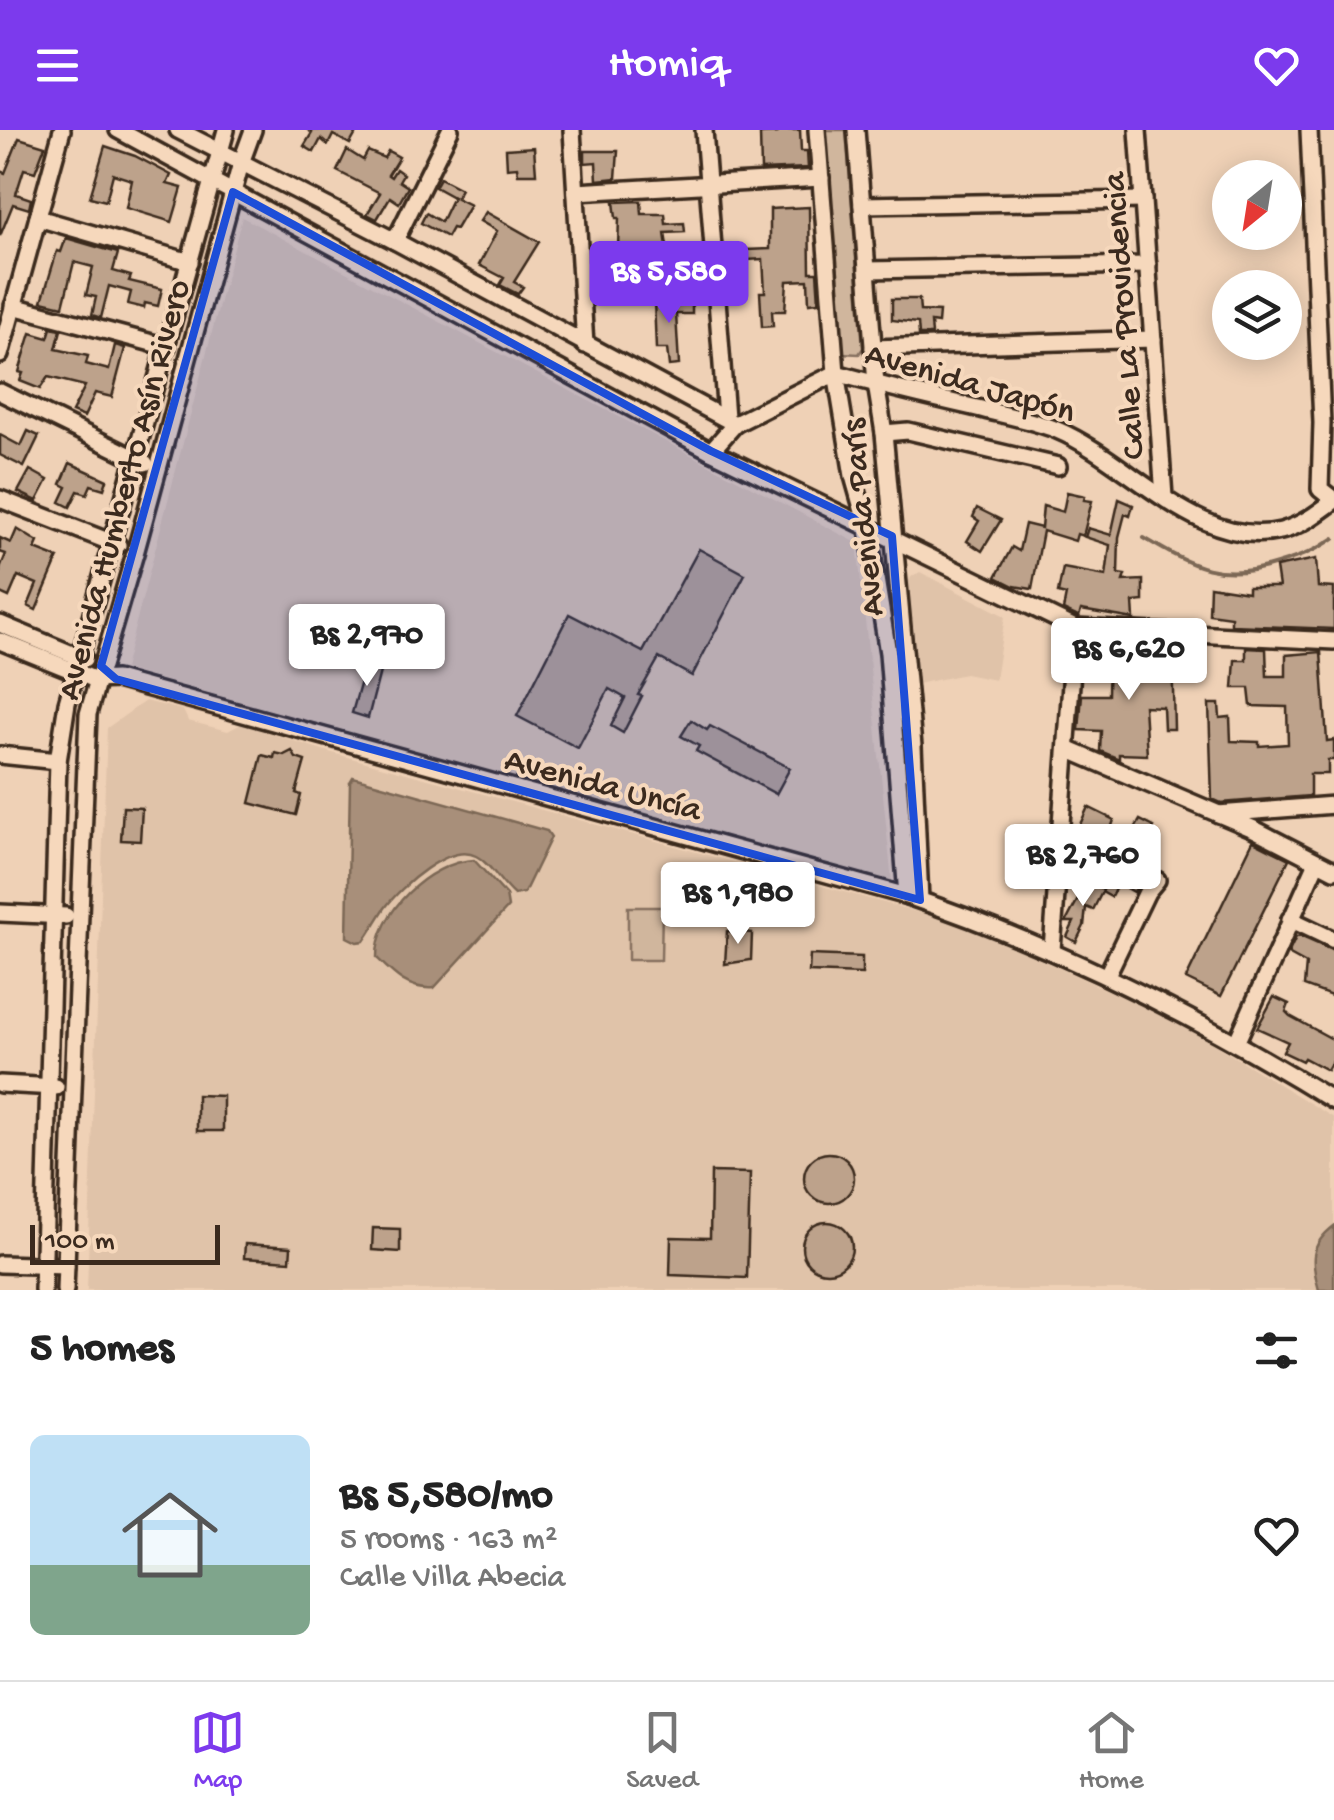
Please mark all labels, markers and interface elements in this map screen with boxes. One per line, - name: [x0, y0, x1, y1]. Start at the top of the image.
- icon: menu: [30, 38, 85, 93]
- icon: heart: [1249, 38, 1304, 93]
- text: Homiq: [608, 39, 726, 92]
- north arrow: [1212, 160, 1302, 250]
- map controls: [1212, 160, 1302, 360]
- street label: Calle La Providencia: [1096, 169, 1157, 461]
- pin: Bs 5,580: [566, 241, 772, 326]
- text: Bs 5,580: [611, 254, 727, 292]
- button: layers: [1212, 270, 1302, 360]
- street label: Avenida Humberto Asín Rivero: [50, 276, 202, 705]
- street label: Avenida Japón: [860, 336, 1080, 435]
- street label: Avenida París: [835, 416, 896, 618]
- pin: Bs 2,970: [264, 604, 470, 689]
- text: Bs 2,970: [311, 617, 423, 655]
- pin: Bs 6,620: [1026, 618, 1232, 703]
- text: Bs 6,620: [1073, 631, 1185, 669]
- street label: Avenida Uncía: [500, 741, 707, 834]
- pin: Bs 2,760: [980, 824, 1186, 909]
- text: Bs 2,760: [1027, 837, 1139, 875]
- pin: Bs 1,980: [635, 862, 841, 947]
- text: Bs 1,980: [683, 875, 793, 913]
- scale bar: [30, 1220, 220, 1264]
- text: 100 m: [45, 1226, 115, 1259]
- icon: filters: [1249, 1323, 1304, 1378]
- text: 5 homes: [30, 1326, 173, 1375]
- text: Bs 5,580/mo: [340, 1473, 553, 1522]
- icon: home: [110, 1475, 230, 1595]
- icon: heart: [1249, 1508, 1304, 1563]
- text: 5 rooms · 163 m²: [340, 1522, 557, 1560]
- text: Calle Villa Abecia: [340, 1560, 565, 1598]
- tab: Map: [190, 1705, 245, 1798]
- tab: Saved: [626, 1705, 698, 1798]
- tab: Home: [1079, 1705, 1144, 1798]

